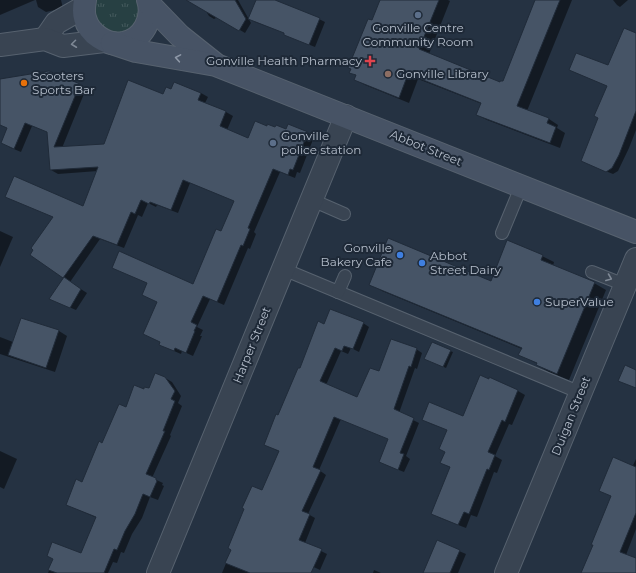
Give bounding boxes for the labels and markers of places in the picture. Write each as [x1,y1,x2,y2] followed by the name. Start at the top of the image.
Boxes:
[413,10,423,20] marker: Gonville Centre Community Room
[362,20,474,49] place label: Gonville Centre Community Room
[206,53,362,68] place label: Gonville Health Pharmacy
[365,56,375,66] marker: Gonville Health Pharmacy
[396,66,489,81] place label: Gonville Library
[32,68,95,97] place label: Scooters Sports Bar
[383,69,393,79] marker: Gonville Library
[19,78,29,88] marker: Scooters Sports Bar
[281,128,361,157] place label: Gonville police station
[268,138,278,148] marker: Gonville police station
[321,240,392,269] place label: Gonville Bakery Cafe
[430,248,501,277] place label: Abbot Street Dairy
[395,250,405,260] marker: Gonville Bakery Cafe
[417,258,427,268] marker: Abbot Street Dairy
[545,294,614,309] place label: SuperValue
[532,297,542,307] marker: SuperValue

